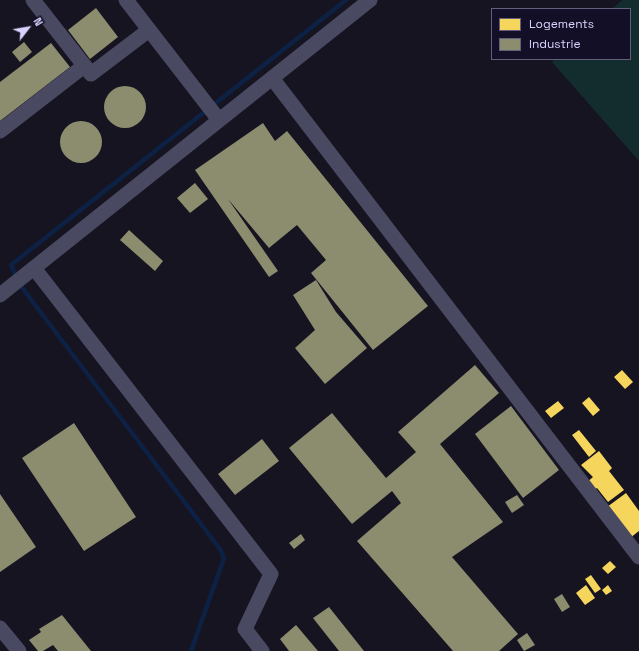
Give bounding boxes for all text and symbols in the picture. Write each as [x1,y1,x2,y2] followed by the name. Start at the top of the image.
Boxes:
[8,8,48,48] north arrow
[491,8,631,60] legend
[30,15,46,29] text: N
[529,16,594,32] text: Logements
[529,36,581,52] text: Industrie

